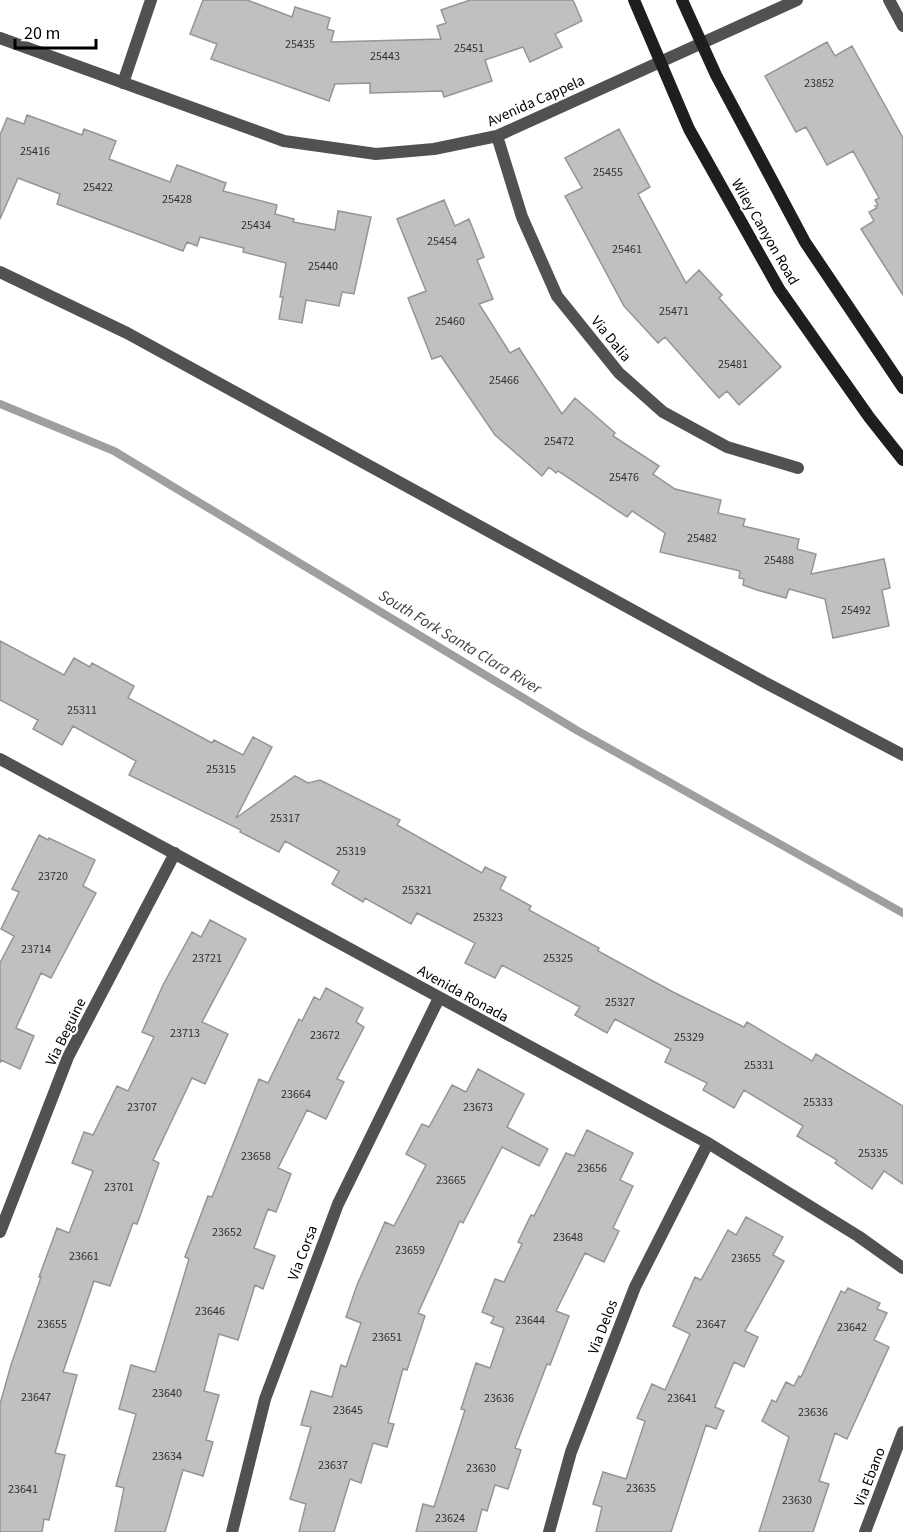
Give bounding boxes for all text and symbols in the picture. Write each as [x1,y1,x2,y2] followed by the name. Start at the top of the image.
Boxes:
[15,12,96,50] scale bar
[24,21,60,46] text: 20 m
[285,36,315,53] house number: 25435
[454,40,484,57] house number: 25451
[370,48,400,65] house number: 25443
[484,70,588,132] street label: Avenida Cappela
[804,75,834,92] house number: 23852
[20,143,50,160] house number: 25416
[593,164,623,181] house number: 25455
[726,175,804,289] street label: Wiley Canyon Road
[83,179,113,196] house number: 25422
[162,191,192,208] house number: 25428
[241,217,271,234] house number: 25434
[427,233,457,250] house number: 25454
[612,241,642,258] house number: 25461
[308,258,338,275] house number: 25440
[659,303,689,320] house number: 25471
[586,311,636,367] street label: Via Dalia
[435,313,465,330] house number: 25460
[718,356,748,373] house number: 25481
[489,372,519,389] house number: 25466
[544,433,574,450] house number: 25472
[609,469,639,486] house number: 25476
[687,530,717,547] house number: 25482
[764,552,794,569] house number: 25488
[374,585,547,700] water label: South Fork Santa Clara River
[841,602,871,619] house number: 25492
[67,702,97,719] house number: 25311
[206,761,236,778] house number: 25315
[270,810,300,827] house number: 25317
[336,843,366,860] house number: 25319
[38,868,68,885] house number: 23720
[402,882,432,899] house number: 25321
[473,909,503,926] house number: 25323
[21,941,51,958] house number: 23714
[192,950,222,967] house number: 23721
[543,950,573,967] house number: 25325
[414,960,512,1028] street label: Avenida Ronada
[605,994,635,1011] house number: 25327
[41,995,91,1069] street label: Via Beguine
[170,1025,200,1042] house number: 23713
[310,1027,340,1044] house number: 23672
[674,1029,704,1046] house number: 25329
[744,1057,774,1074] house number: 25331
[281,1086,311,1103] house number: 23664
[803,1094,833,1111] house number: 25333
[127,1099,157,1116] house number: 23707
[463,1099,493,1116] house number: 23673
[858,1145,888,1162] house number: 25335
[241,1148,271,1165] house number: 23658
[577,1160,607,1177] house number: 23656
[436,1172,466,1189] house number: 23665
[104,1179,134,1196] house number: 23701
[283,1222,323,1284] street label: Via Corsa
[212,1224,242,1241] house number: 23652
[553,1229,583,1246] house number: 23648
[395,1242,425,1259] house number: 23659
[69,1248,99,1265] house number: 23661
[731,1250,761,1267] house number: 23655
[583,1297,623,1357] street label: Via Delos
[195,1303,225,1320] house number: 23646
[515,1312,545,1329] house number: 23644
[37,1316,67,1333] house number: 23655
[696,1316,726,1333] house number: 23647
[837,1319,867,1336] house number: 23642
[372,1329,402,1346] house number: 23651
[152,1385,182,1402] house number: 23640
[21,1389,51,1406] house number: 23647
[484,1390,514,1407] house number: 23636
[667,1390,697,1407] house number: 23641
[333,1402,363,1419] house number: 23645
[798,1404,828,1421] house number: 23636
[849,1444,891,1510] street label: Via Ebano
[152,1448,182,1465] house number: 23634
[318,1457,348,1474] house number: 23637
[466,1460,496,1477] house number: 23630
[626,1480,656,1497] house number: 23635
[8,1481,38,1498] house number: 23641
[782,1492,812,1509] house number: 23630
[435,1510,465,1527] house number: 23624

